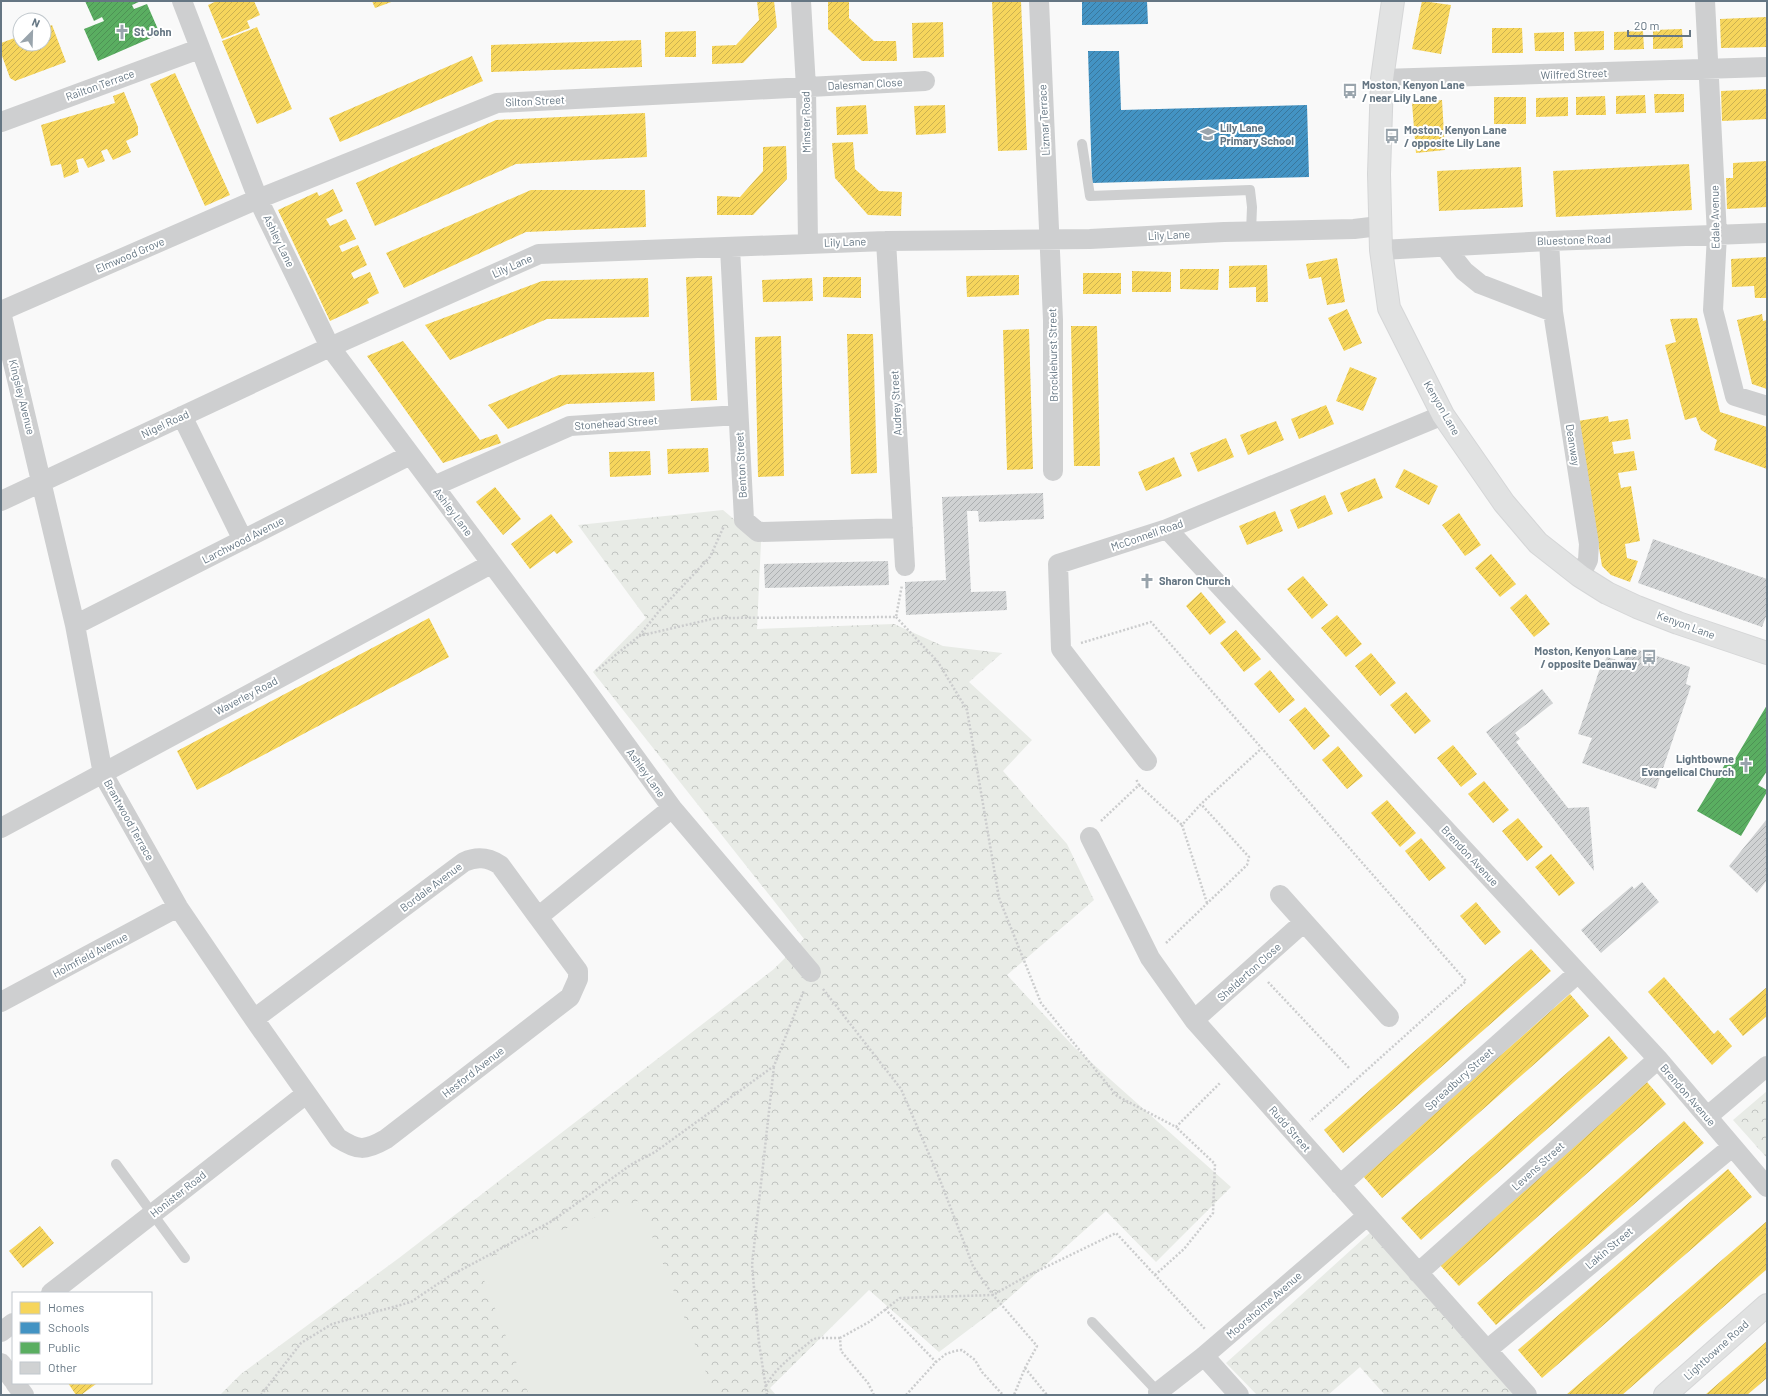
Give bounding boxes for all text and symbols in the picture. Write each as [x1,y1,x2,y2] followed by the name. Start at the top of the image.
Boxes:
[12,12,52,52] north arrow
[1628,12,1690,38] scale bar
[30,15,42,30] text: N
[1634,18,1660,32] text: 20 m
[113,23,131,41] church icon: St John
[134,25,172,38] place label: St John
[64,66,136,103] street label: Railton Terrace
[1540,66,1608,81] street label: Wilfred Street
[827,75,903,92] street label: Dalesman Close
[1362,78,1465,104] place label: Moston, Kenyon Lane / near Lily Lane
[1341,82,1359,100] bus stop icon: Moston, Kenyon Lane / near Lily Lane
[1035,84,1052,156] street label: Lizmar Terrace
[798,91,813,153] street label: Minster Road
[505,92,565,109] street label: Silton Street
[1220,121,1294,147] place label: Lily Lane Primary School
[1404,123,1507,149] place label: Moston, Kenyon Lane / opposite Lily Lane
[1199,125,1217,143] school or university icon: Lily Lane Primary School
[1383,127,1401,145] bus stop icon: Moston, Kenyon Lane / opposite Lily Lane
[1707,185,1722,249] street label: Edale Avenue
[261,212,298,269] street label: Ashley Lane
[1147,227,1191,242] street label: Lily Lane
[1537,232,1611,247] street label: Bluestone Road
[93,234,166,275] street label: Elmwood Grove
[824,234,867,249] street label: Lily Lane
[490,251,534,280] street label: Lily Lane
[1045,308,1060,402] street label: Brocklehurst Street
[7,358,38,436] street label: Kingsley Avenue
[887,370,904,436] street label: Audrey Street
[1422,378,1463,437] street label: Kenyon Lane
[139,407,191,440] street label: Nigel Road
[574,413,658,432] street label: Stonehead Street
[1564,423,1583,467] street label: Deanway
[732,431,749,499] street label: Benton Street
[431,485,476,538] street label: Ashley Lane
[200,513,286,566] street label: Larchwood Avenue
[1109,516,1185,553] street label: McConnell Road
[1138,572,1156,590] church icon: Sharon Church
[1159,574,1230,587] place label: Sharon Church
[1655,608,1717,641] street label: Kenyon Lane
[1534,644,1637,670] place label: Moston, Kenyon Lane / opposite Deanway
[1640,648,1658,666] bus stop icon: Moston, Kenyon Lane / opposite Deanway
[212,674,279,718] street label: Waverley Road
[624,746,668,800] street label: Ashley Lane
[1641,752,1734,778] place label: Lightbowne Evangelical Church
[1737,756,1755,774] church icon: Lightbowne Evangelical Church
[102,777,157,863] street label: Brantwood Terrace
[1439,823,1502,889] street label: Brendon Avenue
[397,859,464,914] street label: Bordale Avenue
[50,929,130,980] street label: Holmfield Avenue
[1214,940,1283,1004] street label: Shelderton Close
[439,1043,506,1100] street label: Hesford Avenue
[1422,1045,1495,1113] street label: Spreadbury Street
[1658,1061,1719,1128] street label: Brendon Avenue
[1267,1103,1314,1154] street label: Rudd Street
[1509,1139,1567,1193] street label: Levens Street
[147,1168,208,1219] street label: Honister Road
[1582,1224,1635,1271] street label: Lakin Street
[1223,1268,1304,1341] street label: Moorsholme Avenue
[12,1292,152,1384] legend
[48,1300,85,1314] text: Homes
[1681,1317,1751,1382] street label: Lightbowne Road
[48,1320,89,1334] text: Schools
[48,1340,80,1354] text: Public
[48,1360,78,1374] text: Other

